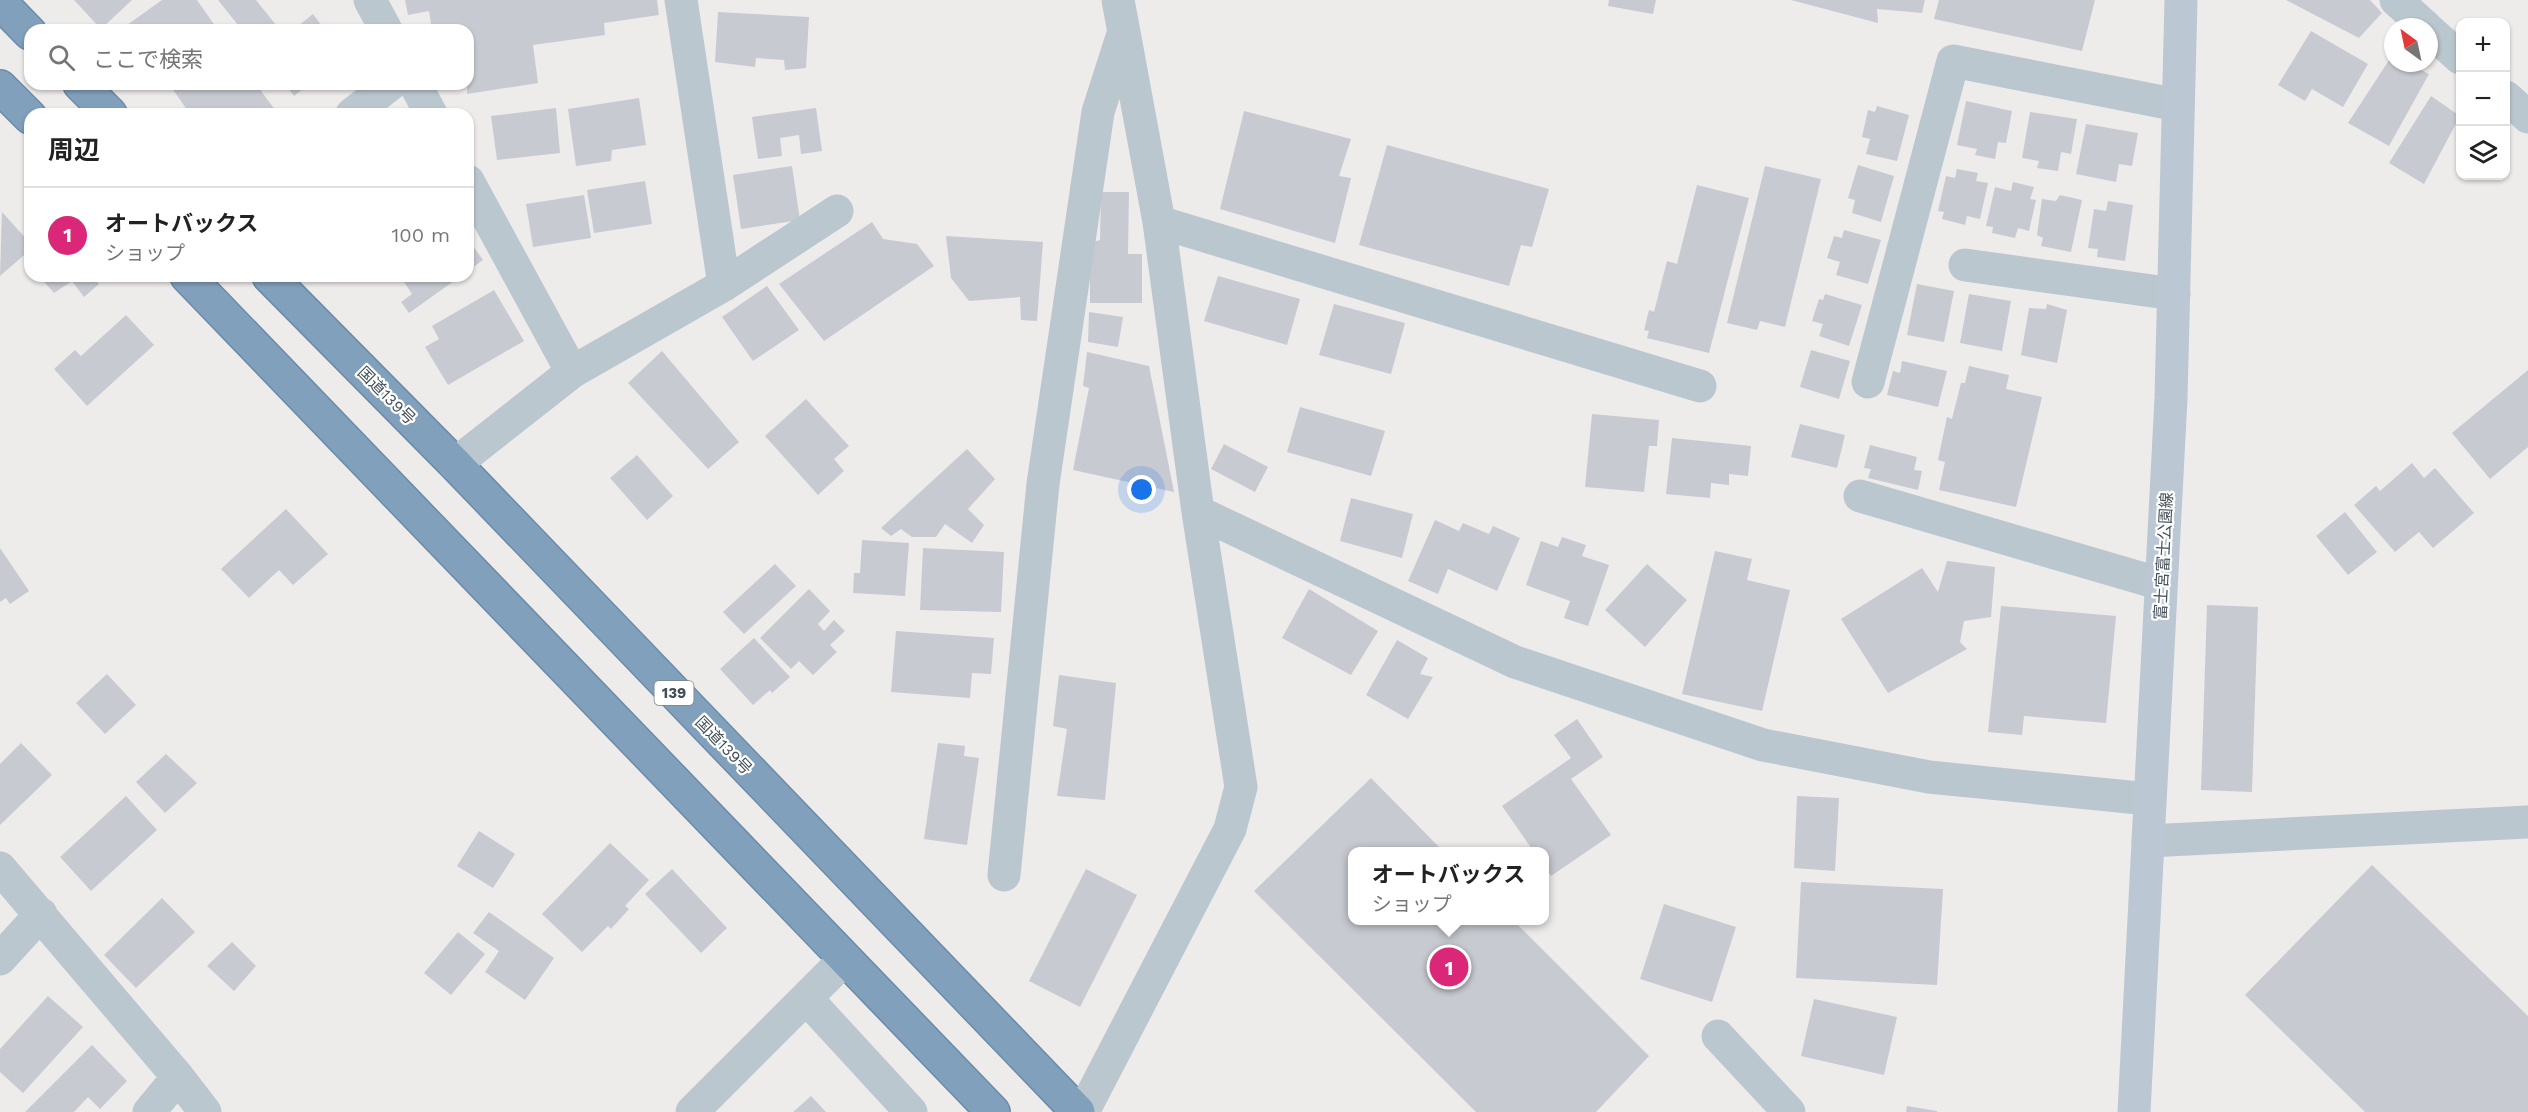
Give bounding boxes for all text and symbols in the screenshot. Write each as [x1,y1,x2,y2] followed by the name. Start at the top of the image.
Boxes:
[2384,18,2438,72] north arrow
[2456,18,2510,180] map controls
[2456,18,2510,72] button: +
[24,24,474,90] search box
[45,41,78,74] icon: search
[93,47,203,72] text: ここで検索
[2456,72,2510,126] button: −
[2456,126,2510,180] button: layers
[48,135,100,165] text: 周辺
[105,211,258,236] text: オートバックス
[63,223,72,247] text: 1
[391,223,450,247] text: 100 m
[105,241,185,265] text: ショップ
[354,363,419,428] street label: 国道139号
[1127,475,1156,504] your location
[2151,492,2176,620] street label: 富士宮富士公園線
[654,681,694,705] road number: 139
[691,712,756,778] street label: 国道139号
[1348,847,1549,925] popup
[1372,862,1525,887] text: オートバックス
[1372,892,1452,916] text: ショップ
[1430,944,1468,990] pin: 1

